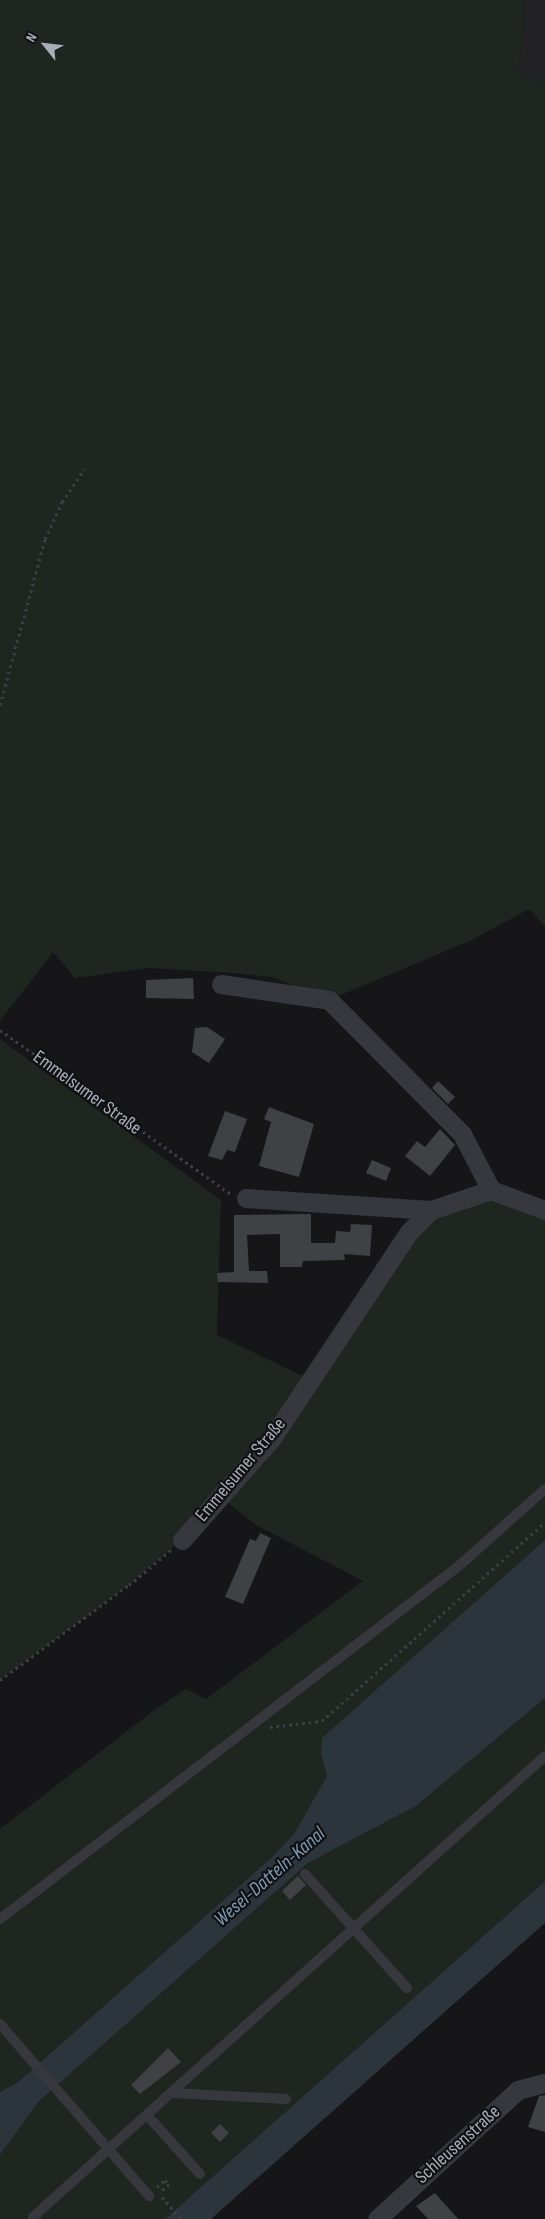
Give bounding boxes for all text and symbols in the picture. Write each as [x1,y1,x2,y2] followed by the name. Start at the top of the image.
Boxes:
[20,20,70,70] north arrow
[22,30,41,45] text: N
[28,1046,146,1140] street label: Emmelsumer Straße
[191,1413,291,1527] street label: Emmelsumer Straße
[210,1822,330,1932] water label: Wesel-Datteln-Kanal
[411,2101,505,2189] street label: Schleusenstraße

